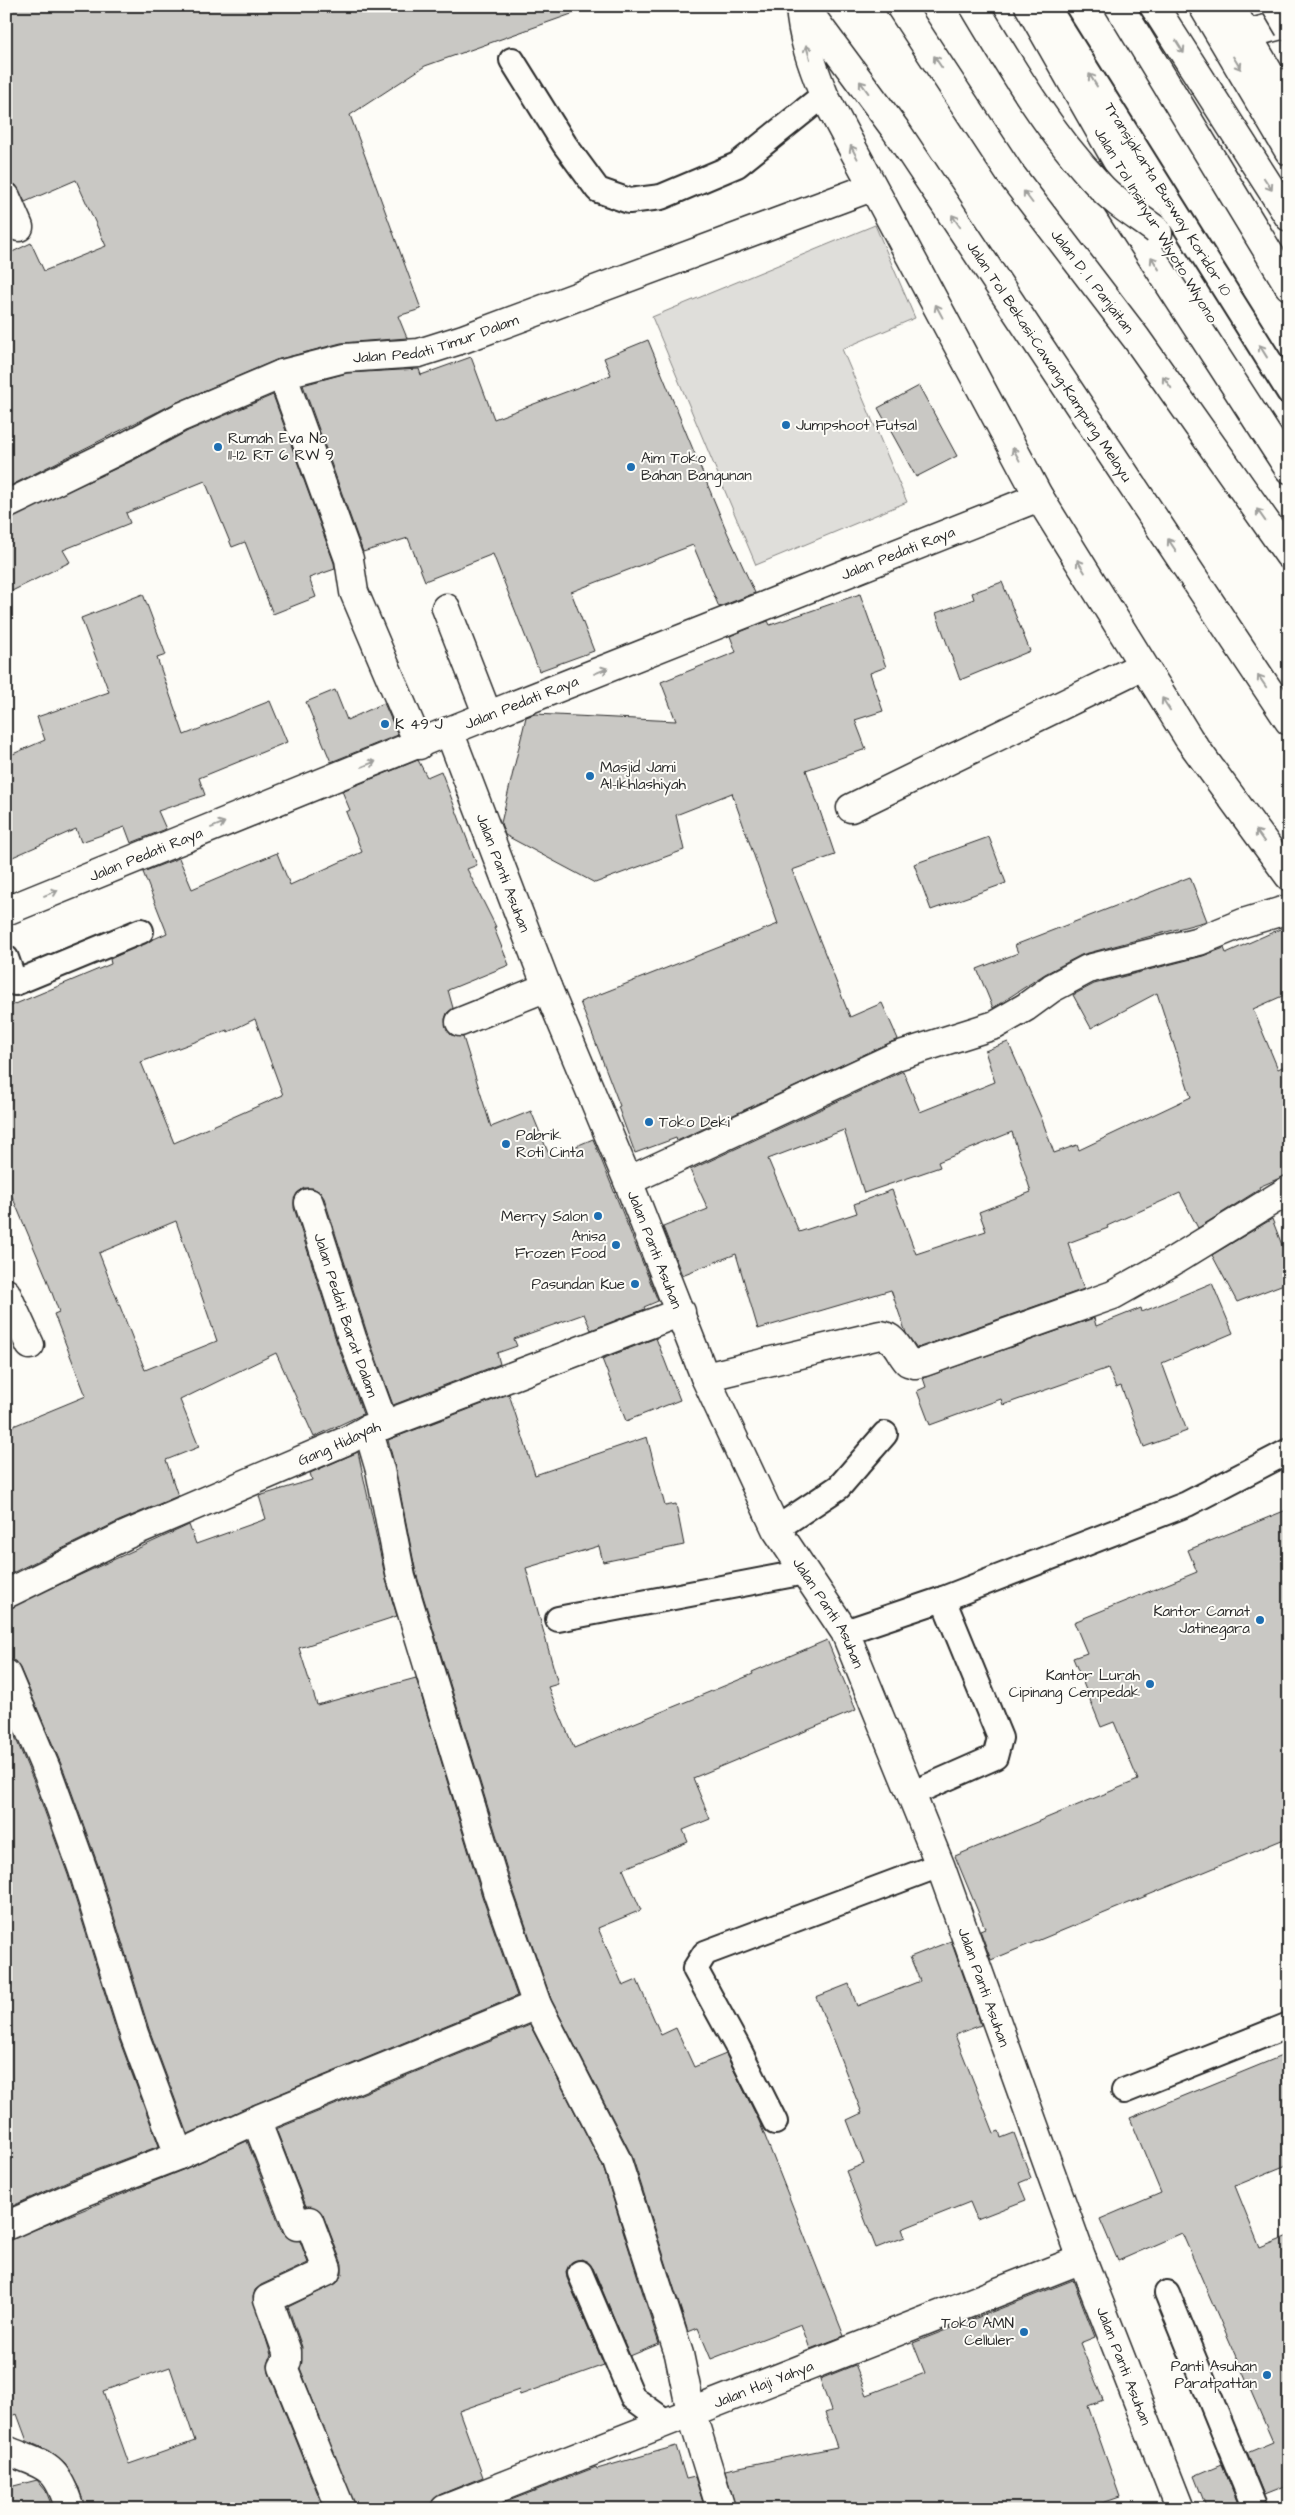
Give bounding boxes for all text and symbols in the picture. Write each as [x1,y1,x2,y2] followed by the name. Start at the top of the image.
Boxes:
[1176,40,1186,54] one-way arrow
[802,44,812,60] one-way arrow
[933,55,943,69] one-way arrow
[1232,56,1242,70] one-way arrow
[1088,73,1098,87] one-way arrow
[858,81,869,94] one-way arrow
[1099,98,1237,301] street label: Transjakarta Busway Koridor 10
[1088,123,1223,328] street label: Jalan Tol Insinyur Wiyoto Wiyono
[849,145,858,160] one-way arrow
[1263,177,1273,191] one-way arrow
[1023,190,1033,204] one-way arrow
[951,214,961,228] one-way arrow
[1046,225,1139,338] street label: Jalan D. I. Panjaitan
[961,237,1137,486] street label: Jalan Tol Bekasi–Cawang–Kampung Melayu
[1149,256,1159,270] one-way arrow
[934,303,944,318] one-way arrow
[352,309,522,368] street label: Jalan Pedati Timur Dalam
[1258,344,1268,358] one-way arrow
[1162,375,1172,389] one-way arrow
[796,415,917,436] place label: Jumpshoot Futsal
[780,419,792,431] marker: Jumpshoot Futsal
[228,428,334,466] place label: Rumah Eva No 11-12 RT 6 RW 9
[212,441,224,453] marker: Rumah Eva No 11-12 RT 6 RW 9
[1011,447,1020,462] one-way arrow
[641,448,752,487] place label: Aim Toko Bahan Bangunan
[625,461,637,473] marker: Aim Toko Bahan Bangunan
[1256,508,1266,522] one-way arrow
[838,521,958,585] street label: Jalan Pedati Raya
[1167,539,1177,553] one-way arrow
[1075,559,1085,573] one-way arrow
[593,666,608,675] one-way arrow
[462,671,582,735] street label: Jalan Pedati Raya
[1257,674,1267,688] one-way arrow
[1161,697,1171,711] one-way arrow
[395,714,443,735] place label: K 49 J
[379,718,391,730] marker: K 49 J
[600,757,687,796] place label: Masjid Jami Al-Ikhlashiyah
[361,759,376,769] one-way arrow
[584,770,596,782] marker: Masjid Jami Al-Ikhlashiyah
[471,811,535,936] street label: Jalan Panti Asuhan
[211,820,226,829] one-way arrow
[86,822,206,887] street label: Jalan Pedati Raya
[1255,829,1265,843] one-way arrow
[44,887,59,896] one-way arrow
[659,1112,730,1133] place label: Toko Deki
[643,1116,655,1128] marker: Toko Deki
[516,1125,584,1163] place label: Pabrik Roti Cinta
[500,1138,512,1150] marker: Pabrik Roti Cinta
[622,1187,687,1312] street label: Jalan Panti Asuhan
[501,1206,588,1228] place label: Merry Salon
[592,1210,604,1222] marker: Merry Salon
[515,1226,606,1264] place label: Anisa Frozen Food
[308,1230,383,1401] street label: Jalan Pedati Barat Dalam
[610,1239,622,1251] marker: Anisa Frozen Food
[532,1274,625,1295] place label: Pasundan Kue
[629,1278,641,1290] marker: Pasundan Kue
[295,1416,383,1471] street label: Gang Hidayah
[787,1554,869,1672] street label: Jalan Panti Asuhan
[1153,1601,1250,1640] place label: Kantor Camat Jatinegara
[1254,1614,1266,1626] marker: Kantor Camat Jatinegara
[1009,1665,1141,1704] place label: Kantor Lurah Cipinang Cempedak
[1144,1678,1156,1690] marker: Kantor Lurah Cipinang Cempedak
[952,1925,1015,2050] street label: Jalan Panti Asuhan
[1091,2304,1156,2429] street label: Jalan Panti Asuhan
[941,2313,1014,2351] place label: Toko AMN Celluler
[1018,2326,1030,2338] marker: Toko AMN Celluler
[710,2355,817,2414] street label: Jalan Haji Yahya
[1171,2356,1257,2394] place label: Panti Asuhan Paratpattan
[1261,2369,1273,2381] marker: Panti Asuhan Paratpattan

